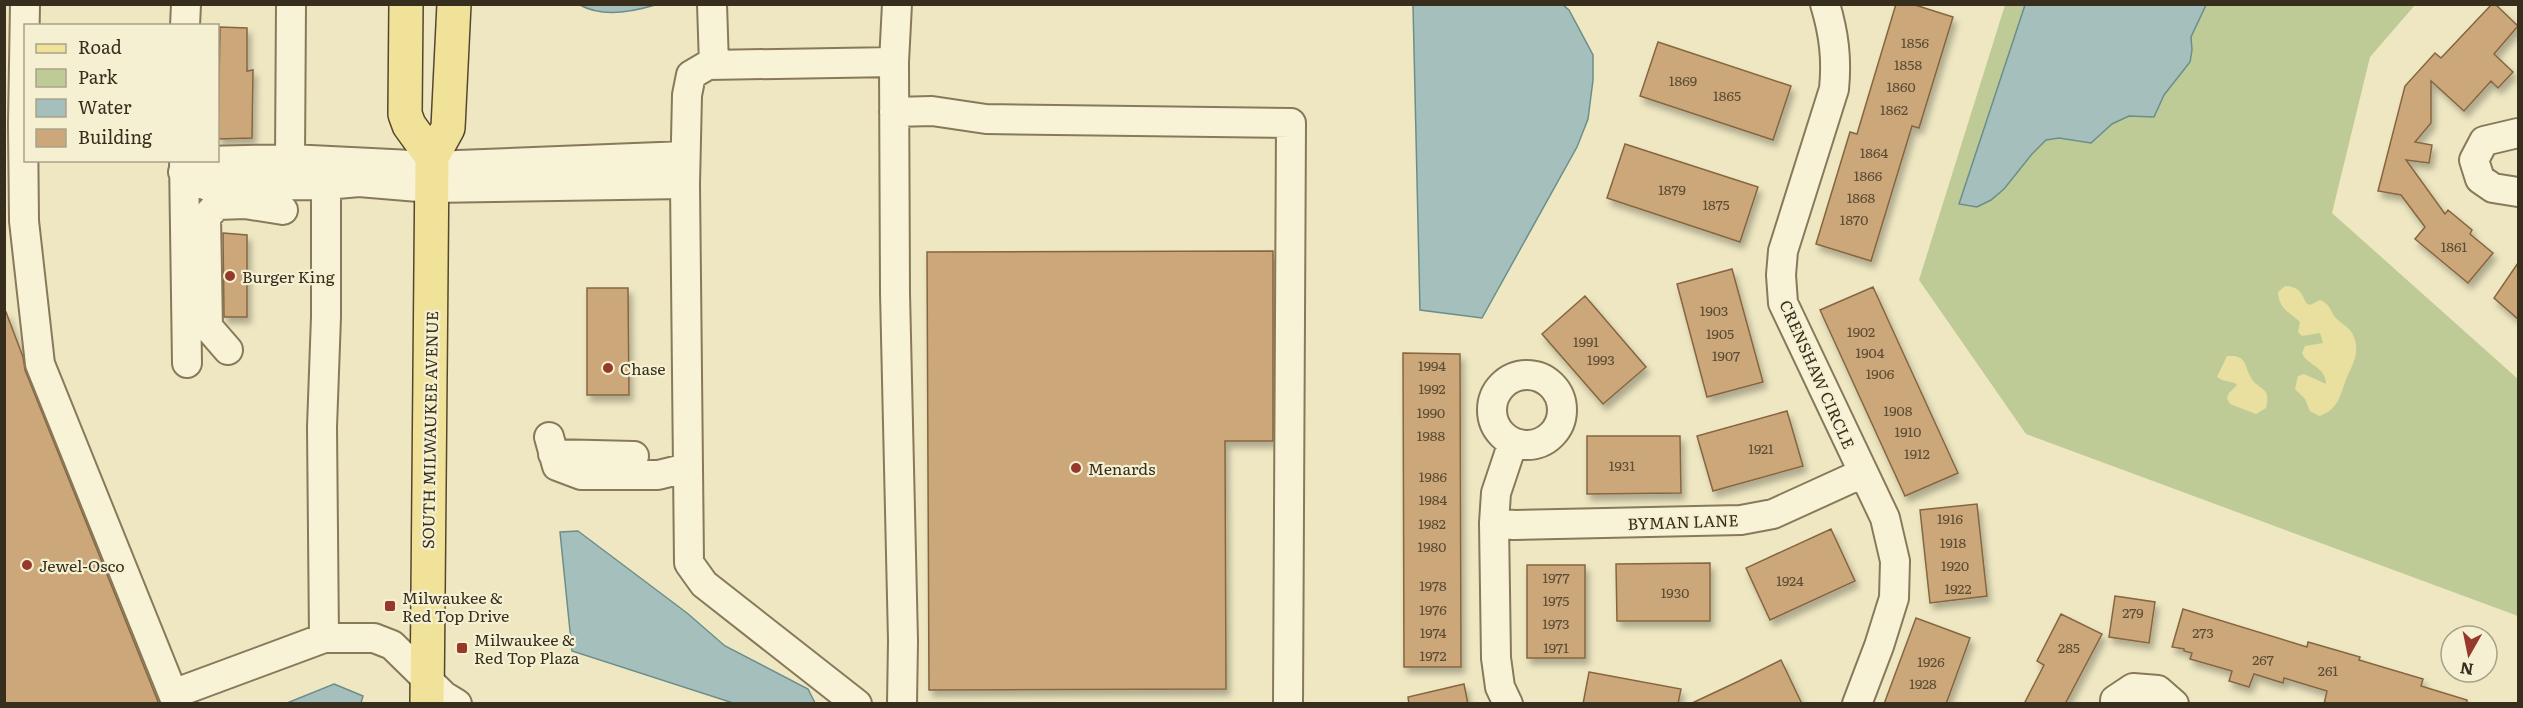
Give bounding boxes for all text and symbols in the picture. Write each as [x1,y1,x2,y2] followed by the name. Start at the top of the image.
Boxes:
[24,24,219,162] legend
[1901,32,1930,52] house number: 1856
[78,33,122,60] text: Road
[1894,54,1922,74] house number: 1858
[78,63,119,90] text: Park
[1669,70,1697,90] house number: 1869
[1886,76,1916,96] house number: 1860
[1713,85,1741,105] house number: 1865
[78,93,132,120] text: Water
[1880,99,1908,119] house number: 1862
[78,123,153,150] text: Building
[1860,142,1889,162] house number: 1864
[1854,165,1883,185] house number: 1866
[1658,179,1686,199] house number: 1879
[1847,187,1876,207] house number: 1868
[1702,194,1730,214] house number: 1875
[1840,209,1868,229] house number: 1870
[2441,236,2468,256] house number: 1861
[242,264,335,288] place label: Burger King
[223,269,237,283] marker: Burger King
[1774,296,1862,452] street label: CRENSHAW CIRCLE
[1700,300,1728,320] house number: 1903
[415,311,443,549] street label: SOUTH MILWAUKEE AVENUE
[1847,321,1875,341] house number: 1902
[1706,323,1734,343] house number: 1905
[1573,331,1599,351] house number: 1991
[1856,342,1885,362] house number: 1904
[1712,345,1740,365] house number: 1907
[1587,349,1615,369] house number: 1993
[1418,355,1446,375] house number: 1994
[620,356,666,380] place label: Chase
[601,361,615,375] marker: Chase
[1866,363,1895,383] house number: 1906
[1418,378,1446,398] house number: 1992
[1884,400,1913,420] house number: 1908
[1417,402,1445,422] house number: 1990
[1895,421,1921,441] house number: 1910
[1417,425,1446,445] house number: 1988
[1748,438,1774,458] house number: 1921
[1904,443,1930,463] house number: 1912
[1609,455,1635,475] house number: 1931
[1088,456,1155,480] place label: Menards
[1069,461,1083,475] marker: Menards
[1419,466,1448,486] house number: 1986
[1419,489,1448,509] house number: 1984
[1627,507,1739,535] street label: BYMAN LANE
[1937,508,1964,528] house number: 1916
[1418,513,1446,533] house number: 1982
[1940,532,1966,552] house number: 1918
[1418,536,1446,556] house number: 1980
[39,553,125,577] place label: Jewel-Osco
[1941,555,1969,575] house number: 1920
[20,558,34,572] marker: Jewel-Osco
[1542,567,1570,587] house number: 1977
[1776,570,1804,590] house number: 1924
[1419,575,1447,595] house number: 1978
[1944,578,1972,598] house number: 1922
[1661,582,1689,602] house number: 1930
[402,585,509,627] place label: Milwaukee & Red Top Drive
[1543,590,1569,610] house number: 1975
[383,599,397,613] marker: Milwaukee & Red Top Drive
[1419,599,1447,619] house number: 1976
[2122,602,2144,622] house number: 279
[1542,613,1570,633] house number: 1973
[1420,622,1447,642] house number: 1974
[2192,622,2214,642] house number: 273
[2439,624,2499,684] north arrow
[474,627,580,669] place label: Milwaukee & Red Top Plaza
[1543,637,1569,657] house number: 1971
[2058,637,2080,657] house number: 285
[455,641,469,655] marker: Milwaukee & Red Top Plaza
[1419,645,1447,665] house number: 1972
[2252,649,2274,669] house number: 267
[1917,651,1945,671] house number: 1926
[2458,657,2475,683] text: N
[2318,660,2338,680] house number: 261
[1909,673,1937,693] house number: 1928

